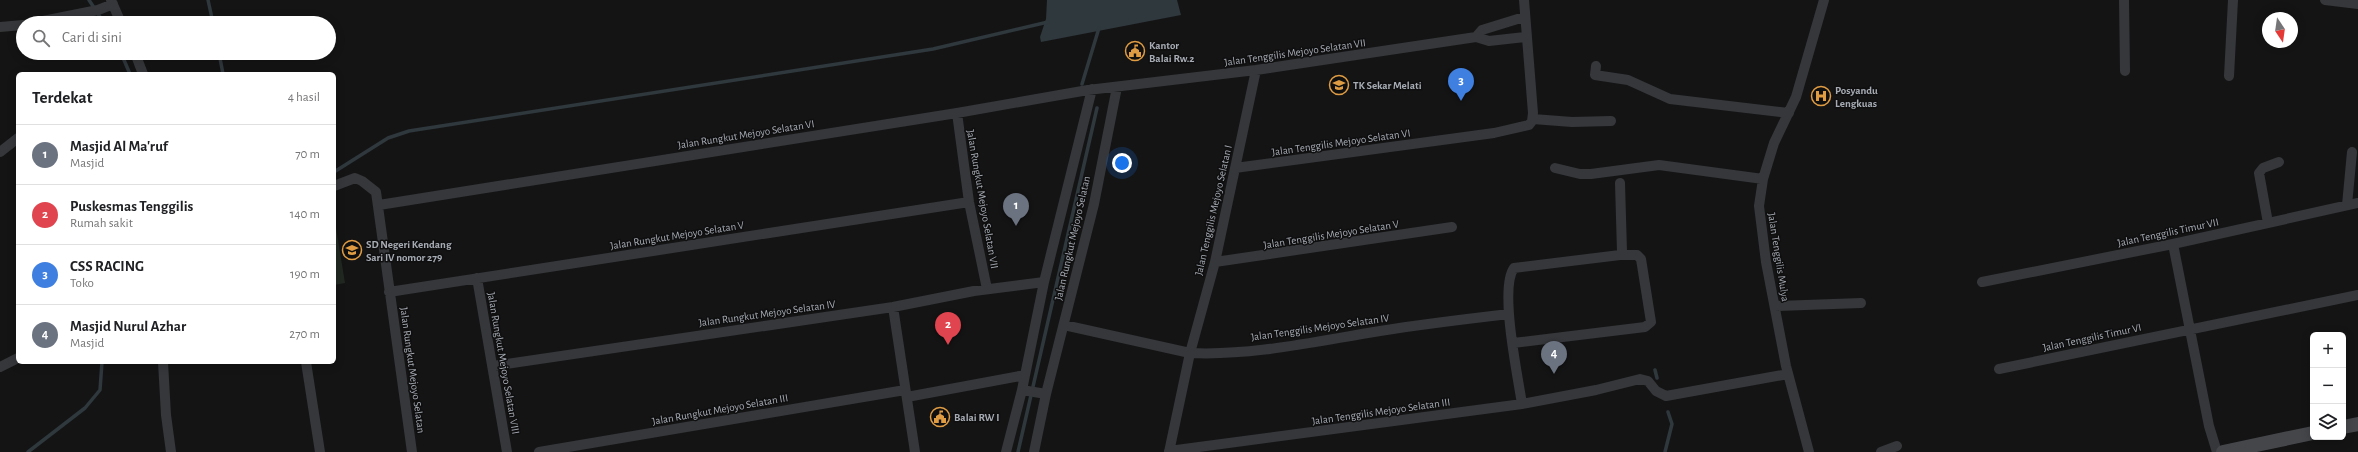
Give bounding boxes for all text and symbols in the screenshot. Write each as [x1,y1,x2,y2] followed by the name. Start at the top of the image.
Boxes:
[2262,12,2298,48] north arrow
[16,16,336,60] search box
[30,27,52,49] icon: search
[62,30,122,45] text: Cari di sini
[1224,37,1367,68] street label: Jalan Tenggilis Mejoyo Selatan VII
[1124,40,1146,62] public building icon: Kantor Balai Rw.2
[1149,40,1194,64] place label: Kantor Balai Rw.2
[1448,68,1474,101] pin: 3
[1328,74,1350,96] school or university icon: TK Sekar Melati
[1353,80,1422,91] place label: TK Sekar Melati
[1810,85,1832,107] hospital icon: Posyandu Lengkuas
[1835,85,1878,109] place label: Posyandu Lengkuas
[32,89,92,106] text: Terdekat
[288,91,320,104] text: 4 hasil
[677,118,815,151] street label: Jalan Rungkut Mejoyo Selatan VI
[1271,127,1411,158] street label: Jalan Tenggilis Mejoyo Selatan VI
[965,129,1000,270] street label: Jalan Rungkut Mejoyo Selatan VII
[70,139,168,154] text: Masjid Al Ma'ruf
[1193,144,1234,276] street label: Jalan Tenggilis Mejoyo Selatan I
[43,148,47,161] text: 1
[295,148,320,161] text: 70 m
[1112,153,1132,173] your location
[70,157,104,170] text: Masjid
[1053,175,1092,301] street label: Jalan Rungkut Mejoyo Selatan
[1003,193,1029,226] pin: 1
[70,199,193,214] text: Puskesmas Tenggilis
[42,208,48,221] text: 2
[290,208,320,221] text: 140 m
[1766,212,1791,302] street label: Jalan Tenggilis Mulya
[2116,216,2220,249] street label: Jalan Tenggilis Timur VII
[70,217,133,230] text: Rumah sakit
[1263,218,1400,251] street label: Jalan Tenggilis Mejoyo Selatan V
[609,219,746,252] street label: Jalan Rungkut Mejoyo Selatan V
[341,239,363,261] school or university icon: SD Negeri Kendang Sari IV nomor 279
[366,239,452,263] place label: SD Negeri Kendang Sari IV nomor 279
[70,259,144,274] text: CSS RACING
[42,268,48,281] text: 3
[290,268,320,281] text: 190 m
[70,277,94,290] text: Toko
[486,291,521,435] street label: Jalan Rungkut Mejoyo Selatan VIII
[698,298,837,329] street label: Jalan Rungkut Mejoyo Selatan IV
[398,306,427,434] street label: Jalan Rungkut Mejoyo Selatan
[935,312,961,345] pin: 2
[1250,312,1391,343] street label: Jalan Tenggilis Mejoyo Selatan IV
[70,319,186,334] text: Masjid Nurul Azhar
[2042,322,2142,353] street label: Jalan Tenggilis Timur VI
[42,328,48,341] text: 4
[289,328,320,341] text: 270 m
[2310,332,2346,440] map controls
[2310,332,2346,368] button: +
[70,337,104,350] text: Masjid
[1541,341,1567,374] pin: 4
[2310,368,2346,404] button: −
[651,392,789,427] street label: Jalan Rungkut Mejoyo Selatan III
[1311,396,1451,427] street label: Jalan Tenggilis Mejoyo Selatan III
[2310,404,2346,440] button: layers
[929,406,951,428] public building icon: Balai RW I
[954,412,999,423] place label: Balai RW I

